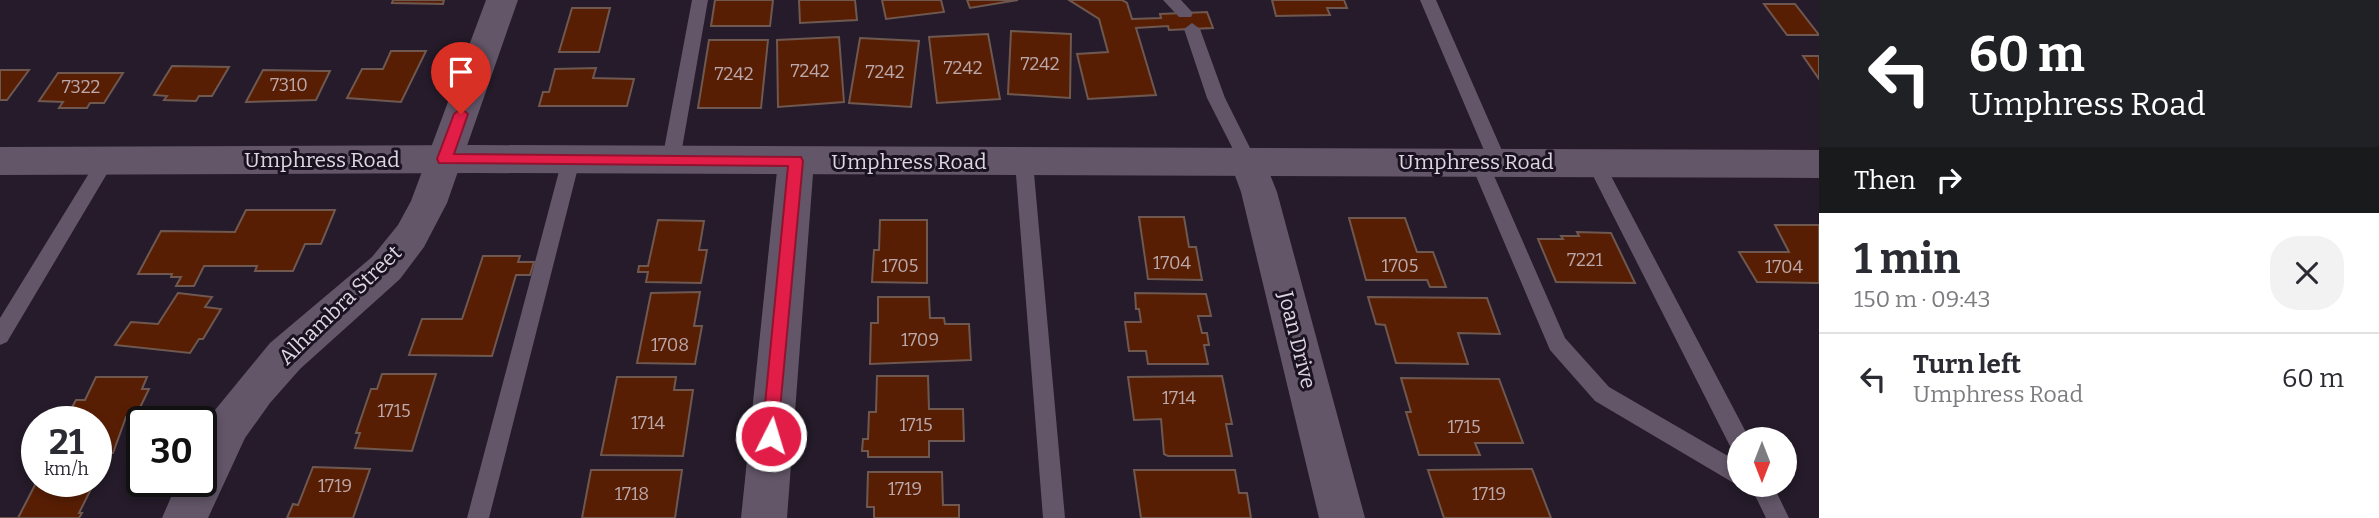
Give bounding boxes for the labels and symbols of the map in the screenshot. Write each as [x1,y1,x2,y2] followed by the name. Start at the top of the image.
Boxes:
[431,42,491,114] pin
[1020,53,1060,75] house number: 7242
[943,57,983,79] house number: 7242
[790,60,830,82] house number: 7242
[865,61,905,83] house number: 7242
[714,63,754,85] house number: 7242
[270,74,308,96] house number: 7310
[62,76,100,98] house number: 7322
[244,147,400,173] street label: Umphress Road
[831,149,987,175] street label: Umphress Road
[1398,149,1554,175] street label: Umphress Road
[273,239,407,370] street label: Alhambra Street
[1567,249,1604,271] house number: 7221
[1153,252,1191,274] house number: 1704
[882,255,918,277] house number: 1705
[1382,255,1418,277] house number: 1705
[1765,256,1803,278] house number: 1704
[1272,288,1322,391] street label: Joan Drive
[901,329,939,351] house number: 1709
[651,334,689,356] house number: 1708
[1162,387,1197,409] house number: 1714
[734,399,808,473] position arrow
[377,400,411,422] house number: 1715
[126,406,217,497] speed limit sign: 30
[631,412,666,434] house number: 1714
[899,414,933,436] house number: 1715
[1447,416,1481,438] house number: 1715
[1727,427,1797,497] north arrow
[318,475,352,497] house number: 1719
[888,478,922,500] house number: 1719
[615,483,649,505] house number: 1718
[1472,483,1506,505] house number: 1719

